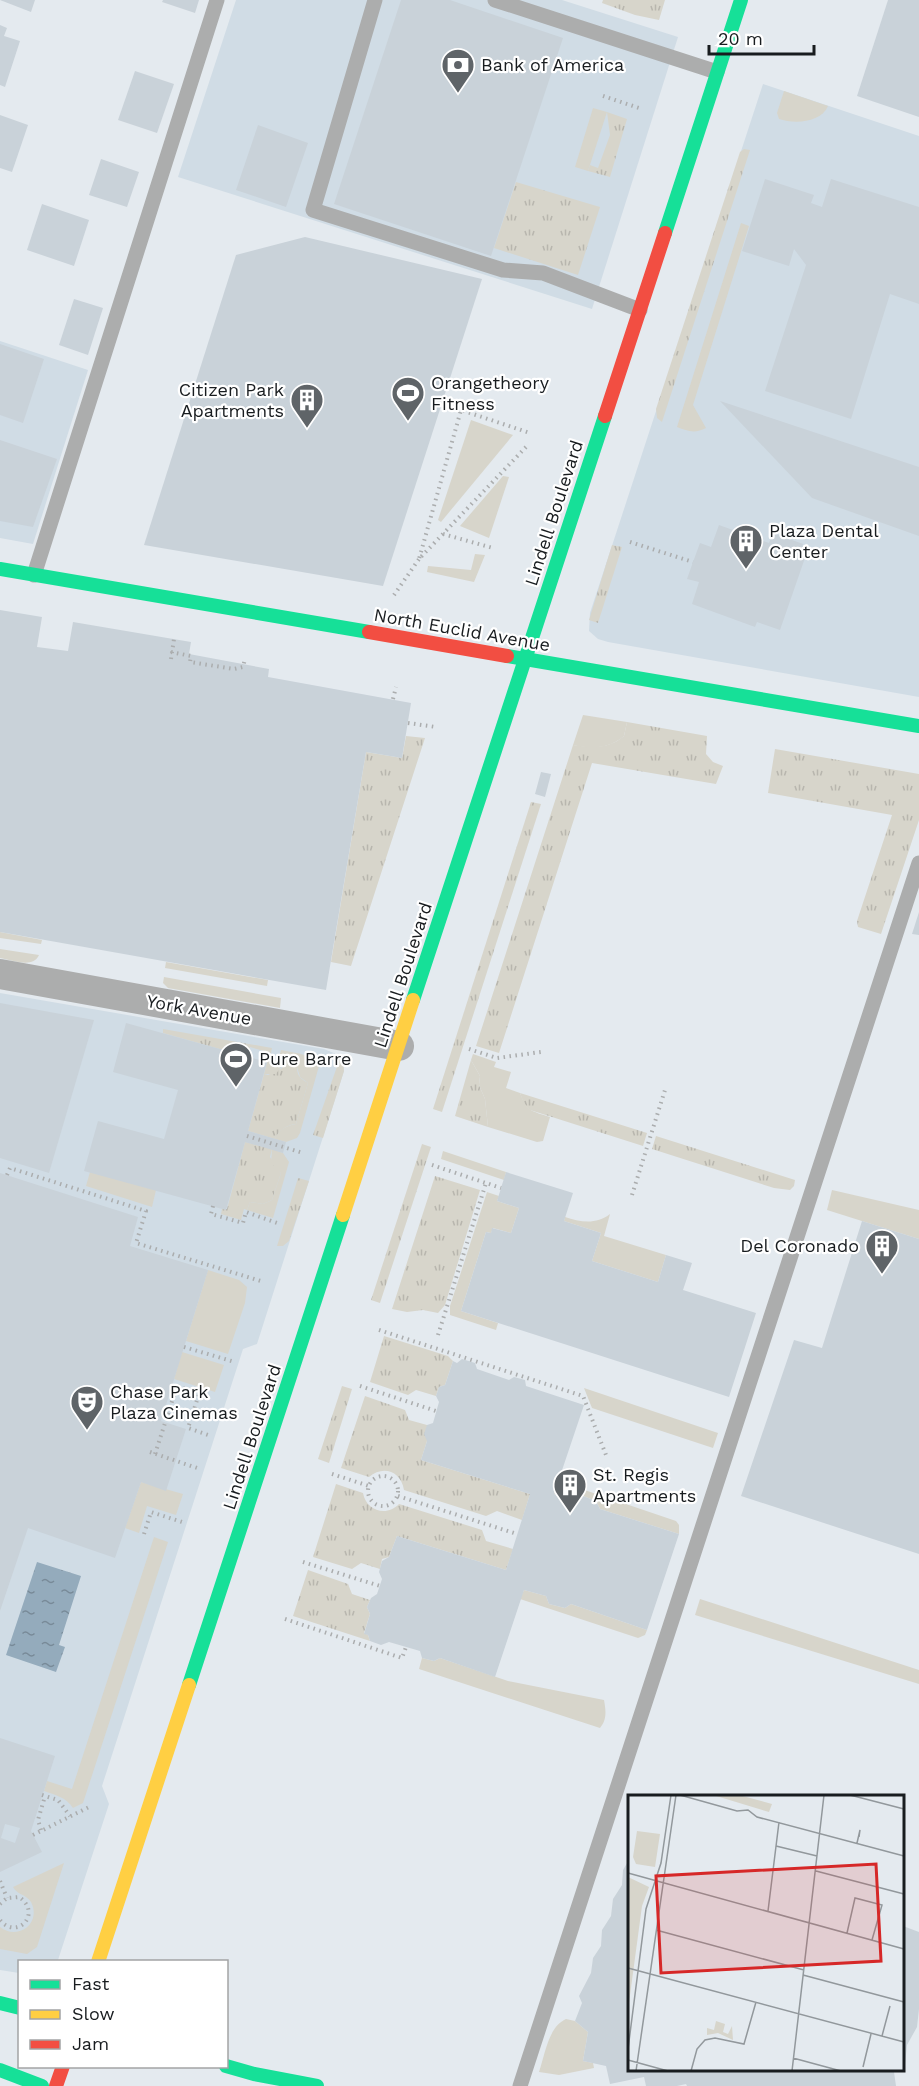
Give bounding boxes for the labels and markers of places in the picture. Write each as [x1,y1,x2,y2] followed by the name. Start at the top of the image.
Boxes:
[440,47,476,94] bank icon: Bank of America
[481,54,624,75] place label: Bank of America
[431,372,550,414] place label: Orangetheory Fitness
[390,375,426,422] sports icon: Orangetheory Fitness
[179,379,284,421] place label: Citizen Park Apartments
[289,382,325,429] building icon: Citizen Park Apartments
[769,520,879,562] place label: Plaza Dental Center
[728,523,764,570] building icon: Plaza Dental Center
[218,1041,254,1088] sports icon: Pure Barre
[259,1048,351,1069] place label: Pure Barre
[864,1228,900,1275] building icon: Del Coronado
[740,1235,859,1256] place label: Del Coronado
[110,1381,238,1423] place label: Chase Park Plaza Cinemas
[69,1384,105,1431] theatre icon: Chase Park Plaza Cinemas
[593,1464,696,1506] place label: St. Regis Apartments
[552,1467,588,1514] building icon: St. Regis Apartments

